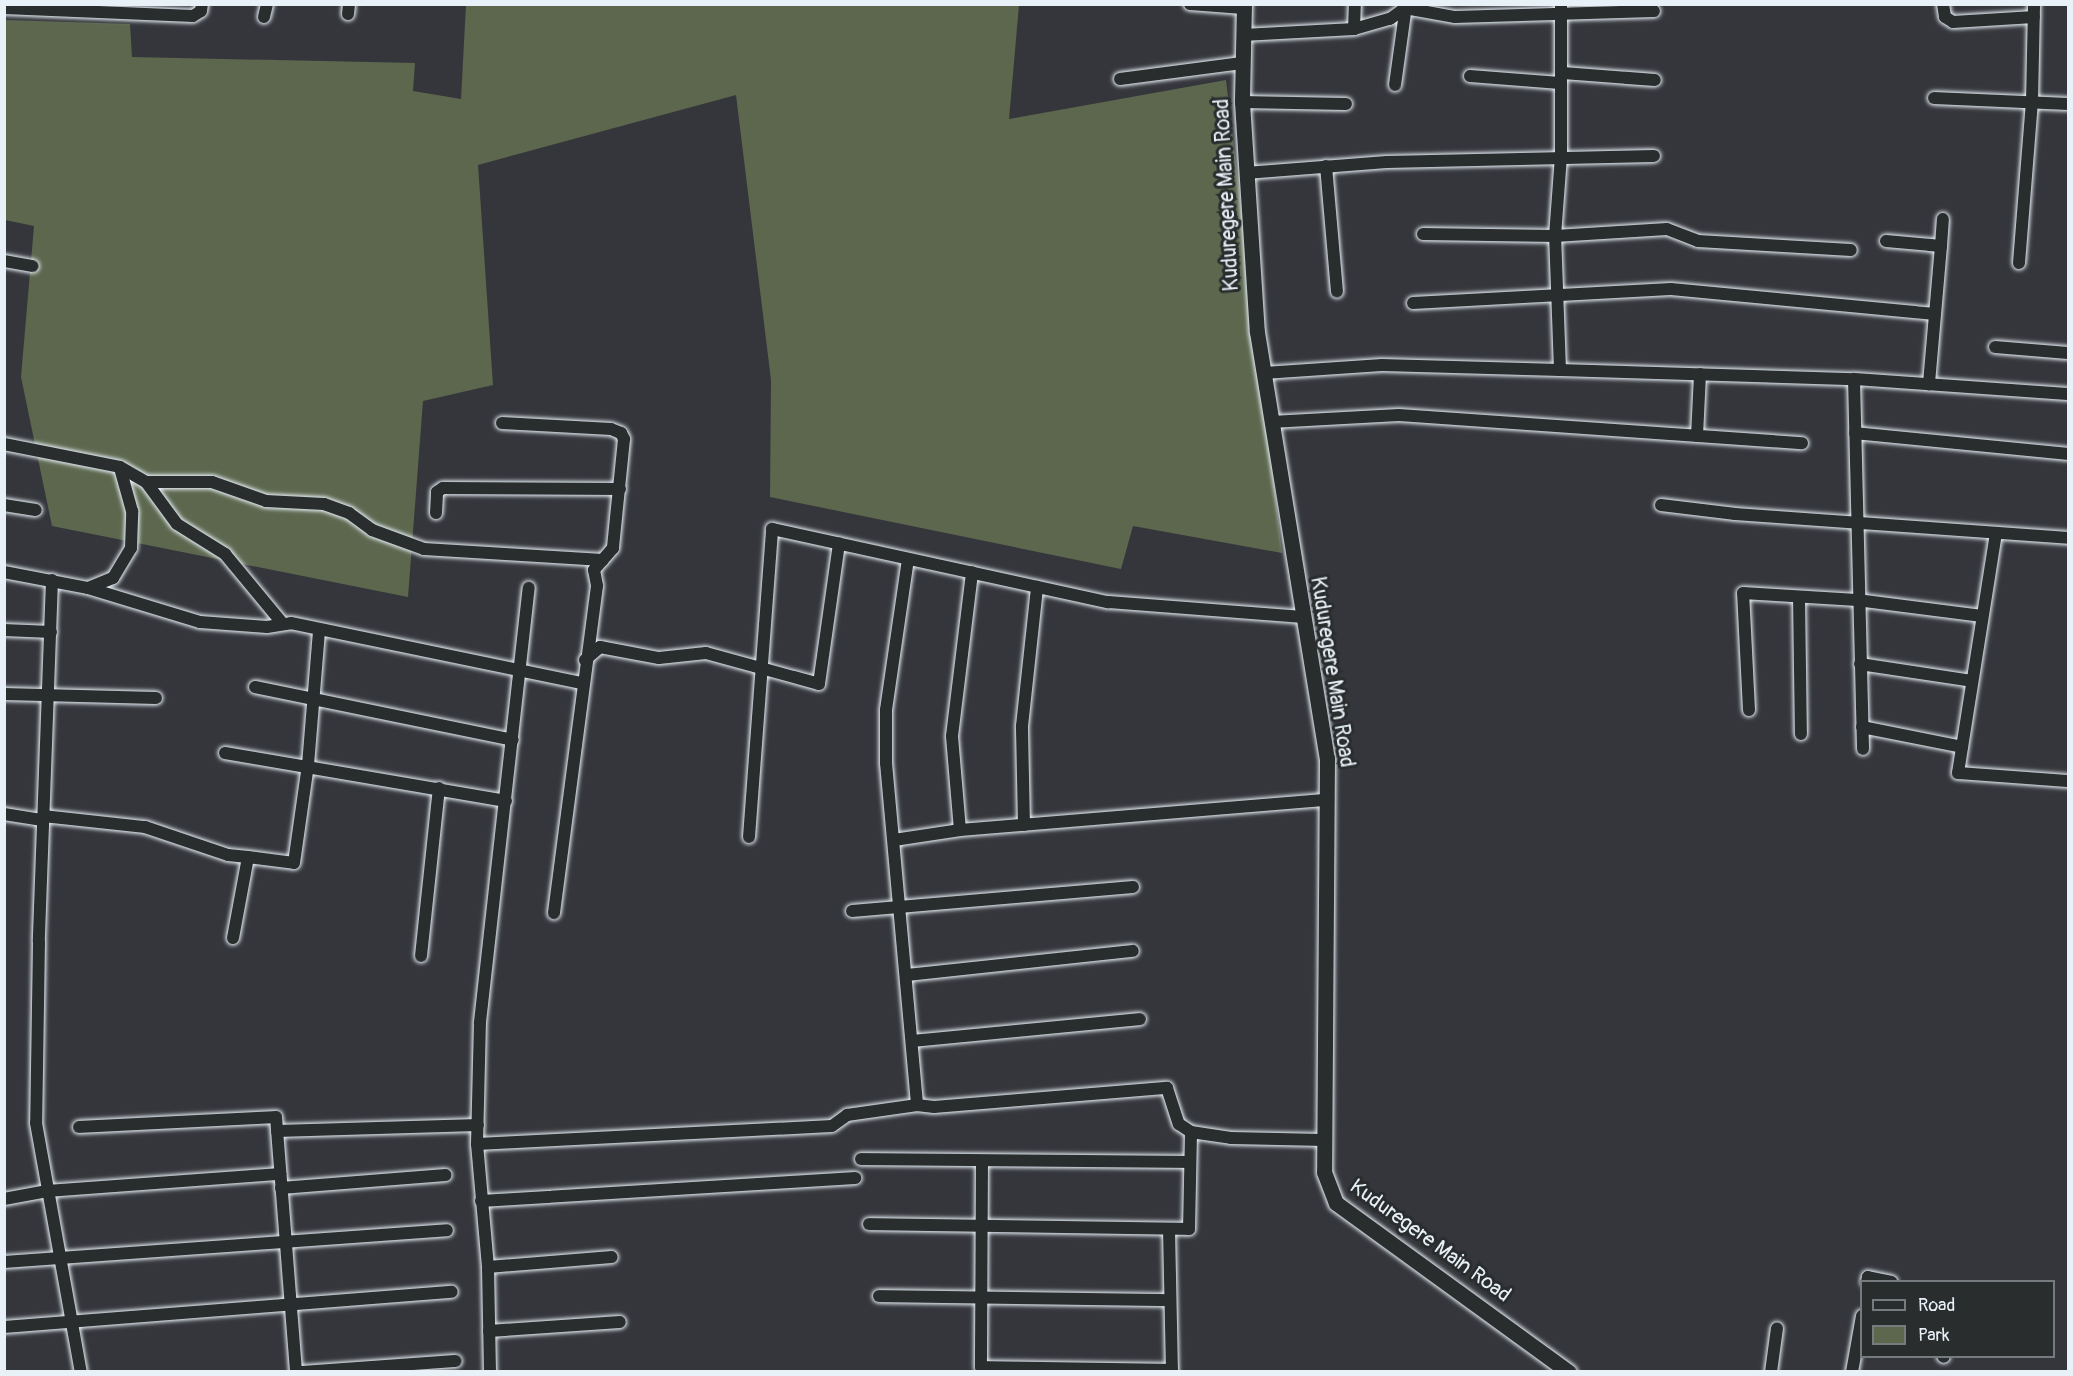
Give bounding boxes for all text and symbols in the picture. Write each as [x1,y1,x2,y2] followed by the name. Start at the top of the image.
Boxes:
[1209,98,1245,292] street label: Kuduregere Main Road
[1304,575,1360,769] street label: Kuduregere Main Road
[1345,1174,1515,1308] street label: Kuduregere Main Road
[1860,1280,2055,1358] legend
[1918,1294,1955,1317] text: Road
[1918,1324,1950,1347] text: Park

